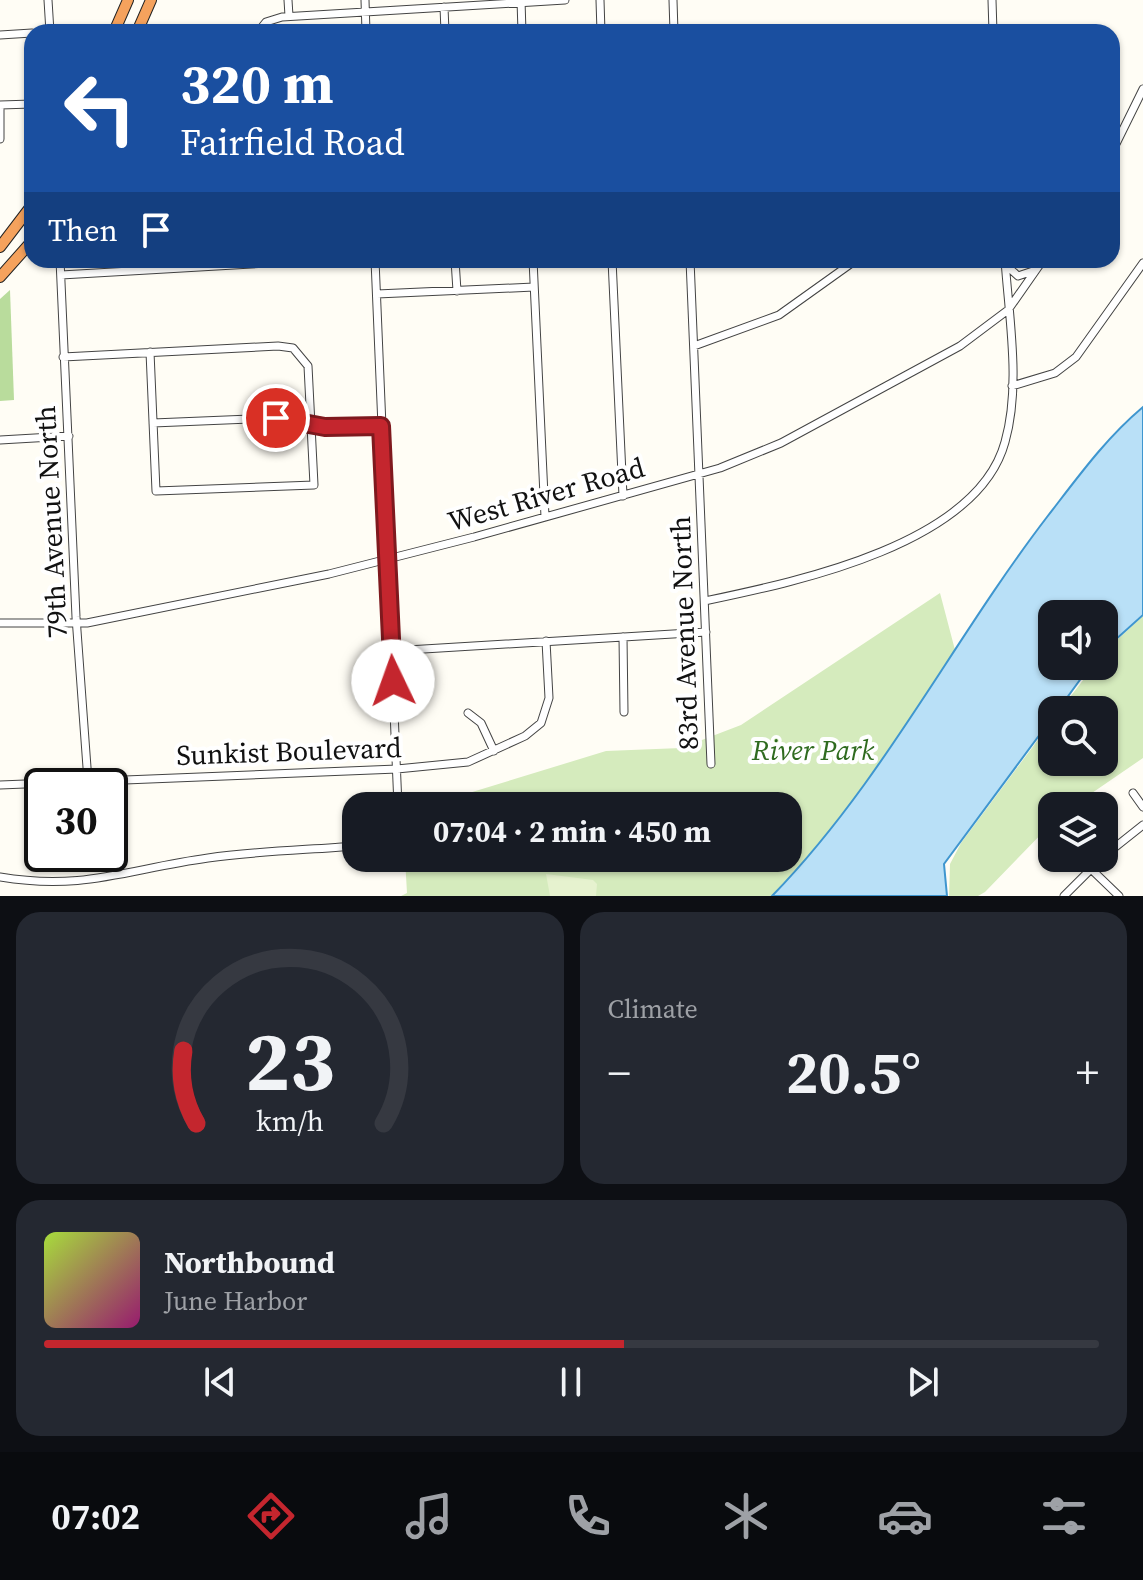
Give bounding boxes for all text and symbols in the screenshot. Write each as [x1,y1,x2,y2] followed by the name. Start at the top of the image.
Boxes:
[180,45,334,122] text: 320 m
[48,56,152,160] icon: left
[180,118,405,167] text: Fairfield Road
[134,208,178,252] icon: arrive
[48,210,118,251] text: Then
[242,384,310,452] pin
[254,396,298,440] icon: arrive
[26,405,76,639] street label: 79th Avenue North
[443,448,649,540] street label: West River Road
[661,515,707,751] street label: 83rd Avenue North
[1038,600,1118,872] map controls
[1038,600,1118,680] button: sound
[351,639,435,723] position arrow
[1038,696,1118,776] button: search
[176,728,402,774] street label: Sunkist Boulevard
[751,731,875,769] park label: River Park
[24,768,128,872] speed limit sign: 30
[1038,792,1118,872] button: layers
[433,811,711,852] text: 07:04 · 2 min · 450 m
[608,991,698,1027] text: Climate
[245,1004,335,1118] text: 23
[786,1031,921,1113] text: 20.5°
[608,1042,631,1103] text: −
[1076,1042,1099,1103] text: +
[256,1101,324,1141] text: km/h
[164,1242,335,1283] text: Northbound
[164,1283,307,1319] text: June Harbor
[198,1360,242,1404] icon: previous
[549,1360,593,1404] icon: pause
[901,1360,945,1404] icon: next
[243,1488,299,1544] icon: directions
[401,1488,457,1544] icon: music
[560,1488,616,1544] icon: phone
[718,1488,774,1544] icon: climate
[877,1488,933,1544] icon: car
[1036,1488,1092,1544] icon: filters
[51,1492,140,1541] text: 07:02

